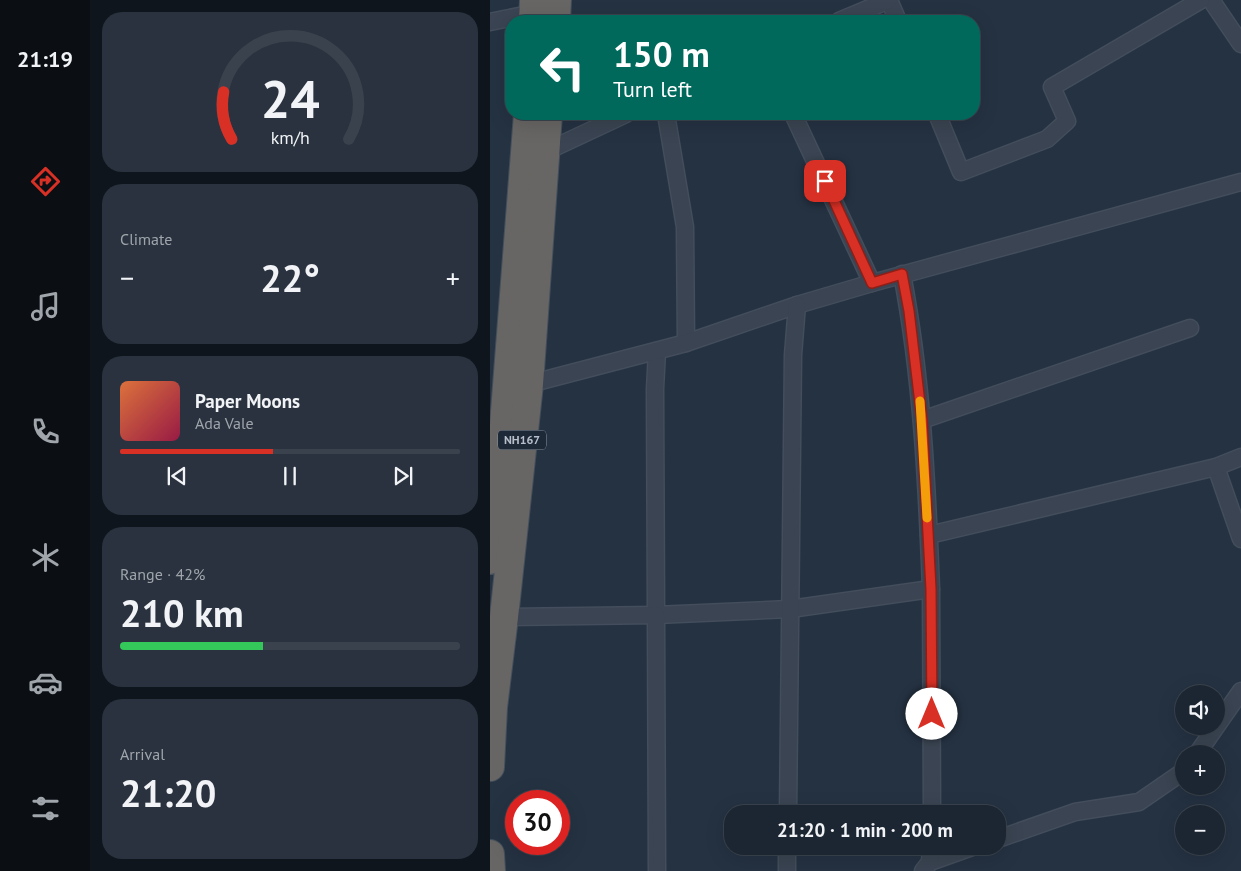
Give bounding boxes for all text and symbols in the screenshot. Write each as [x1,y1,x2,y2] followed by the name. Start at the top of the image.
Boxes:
[613,31,710,77] text: 150 m
[530,35,595,100] icon: left
[17,45,73,73] text: 21:19
[261,65,319,132] text: 24
[613,75,692,103] text: Turn left
[270,126,310,149] text: km/h
[804,160,846,202] pin
[28,164,63,199] icon: directions
[811,167,839,195] icon: arrive
[120,229,172,249] text: Climate
[260,253,320,302] text: 22°
[120,259,134,296] text: −
[446,259,460,296] text: +
[28,289,63,324] icon: music
[195,389,300,413] text: Paper Moons
[195,413,254,433] text: Ada Vale
[28,414,63,449] icon: phone
[498,430,546,450] road number: NH167
[163,462,191,490] icon: previous
[276,462,304,490] icon: pause
[389,462,417,490] icon: next
[28,540,63,575] icon: climate
[120,564,205,584] text: Range · 42%
[120,588,244,637] text: 210 km
[28,665,63,700] icon: car
[1175,685,1225,855] map controls
[1175,685,1225,735] button: sound
[905,687,957,739] position arrow
[120,744,165,764] text: Arrival
[1175,745,1225,795] button: +
[120,768,216,817] text: 21:20
[505,790,570,855] speed limit sign: 30
[28,791,63,826] icon: filters
[1175,805,1225,855] button: −
[777,818,953,842] text: 21:20 · 1 min · 200 m

